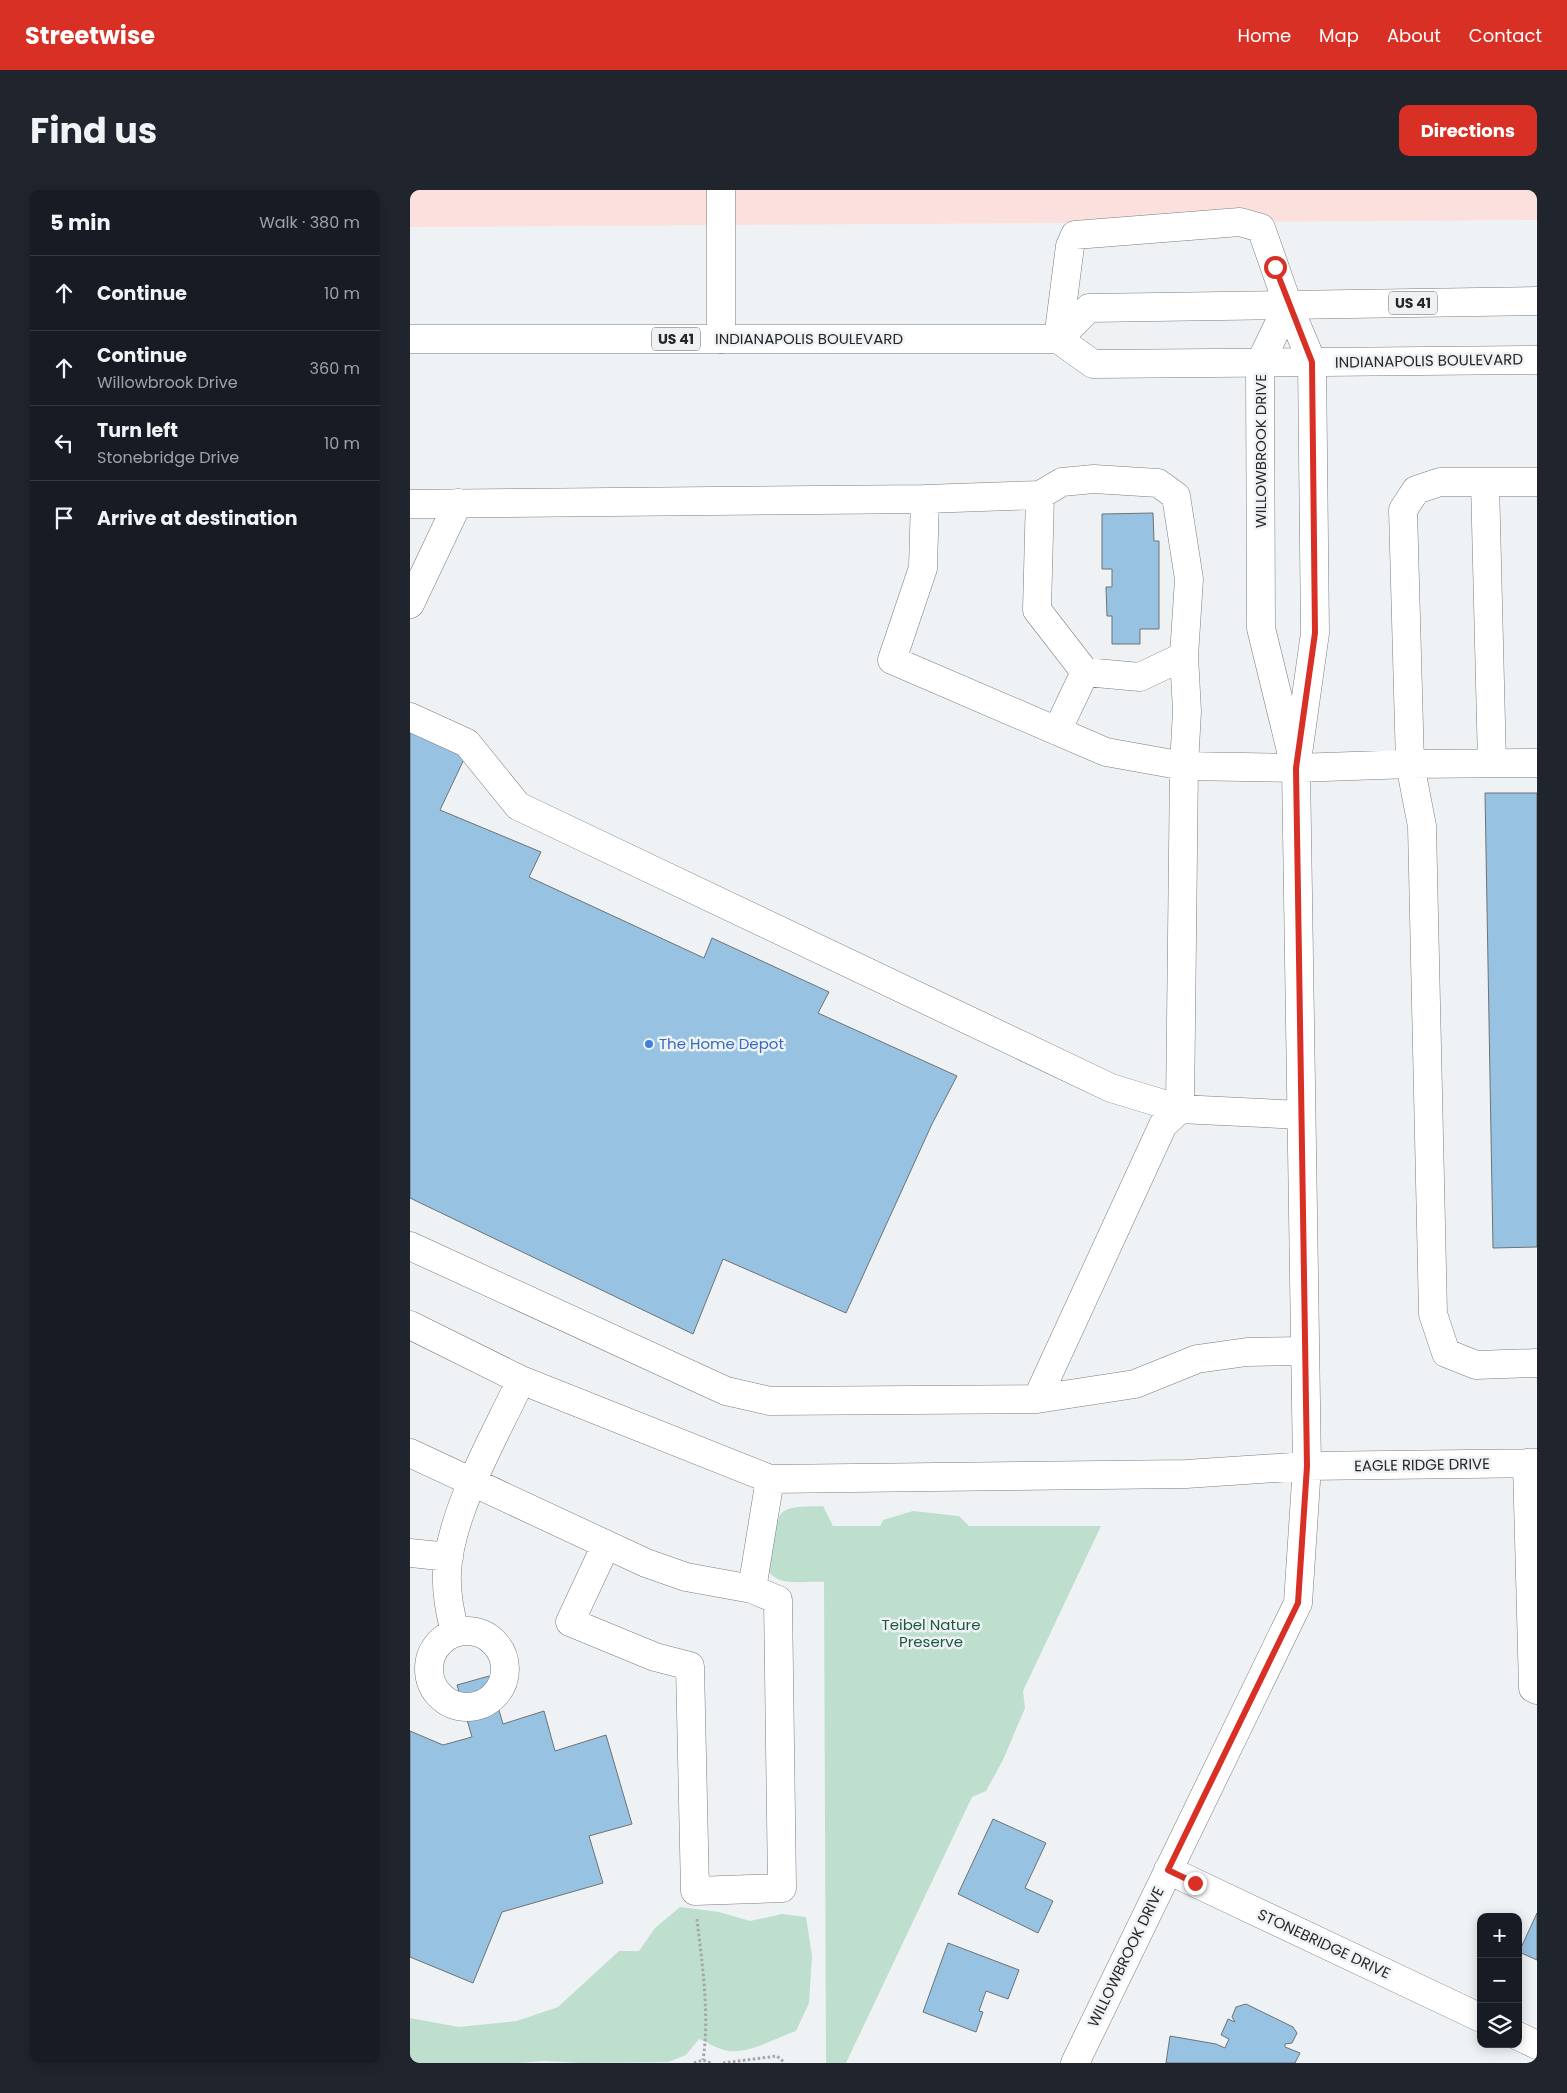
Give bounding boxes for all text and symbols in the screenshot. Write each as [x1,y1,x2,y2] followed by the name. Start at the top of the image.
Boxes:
[25,19,155,52] text: Streetwise
[1237,23,1291,48] text: Home
[1319,23,1359,48] text: Map
[1387,23,1441,48] text: About
[1469,23,1542,48] text: Contact
[1399,105,1537,156] button: Directions
[30,106,157,155] text: Find us
[50,208,111,237] text: 5 min
[259,211,360,234] text: Walk · 380 m
[1264,256,1287,279] route start
[50,279,78,307] icon: ahead
[97,280,187,307] text: Continue
[324,282,360,305] text: 10 m
[1389,292,1437,315] road number: US 41
[652,328,700,350] road number: US 41
[715,328,903,349] street label: INDIANAPOLIS BOULEVARD
[97,342,187,369] text: Continue
[1335,348,1523,373] street label: INDIANAPOLIS BOULEVARD
[50,354,78,382] icon: ahead
[310,357,360,380] text: 360 m
[97,371,238,394] text: Willowbrook Drive
[1250,374,1271,528] street label: WILLOWBROOK DRIVE
[97,417,178,444] text: Turn left
[50,429,78,457] icon: left
[324,432,360,455] text: 10 m
[97,446,239,469] text: Stonebridge Drive
[50,504,78,532] icon: arrive
[97,505,298,532] text: Arrive at destination
[659,1033,784,1054] place label: The Home Depot
[643,1038,655,1050] marker: The Home Depot
[1354,1453,1490,1476] street label: EAGLE RIDGE DRIVE
[882,1614,980,1652] park label: Teibel Nature Preserve
[1184,1872,1207,1895] route end
[1082,1883,1169,2031] street label: WILLOWBROOK DRIVE
[1254,1904,1394,1984] street label: STONEBRIDGE DRIVE
[1477,1913,1522,2048] map controls
[1477,1913,1522,1958] button: +
[1477,1958,1522,2003] button: −
[1477,2003,1522,2048] button: layers

